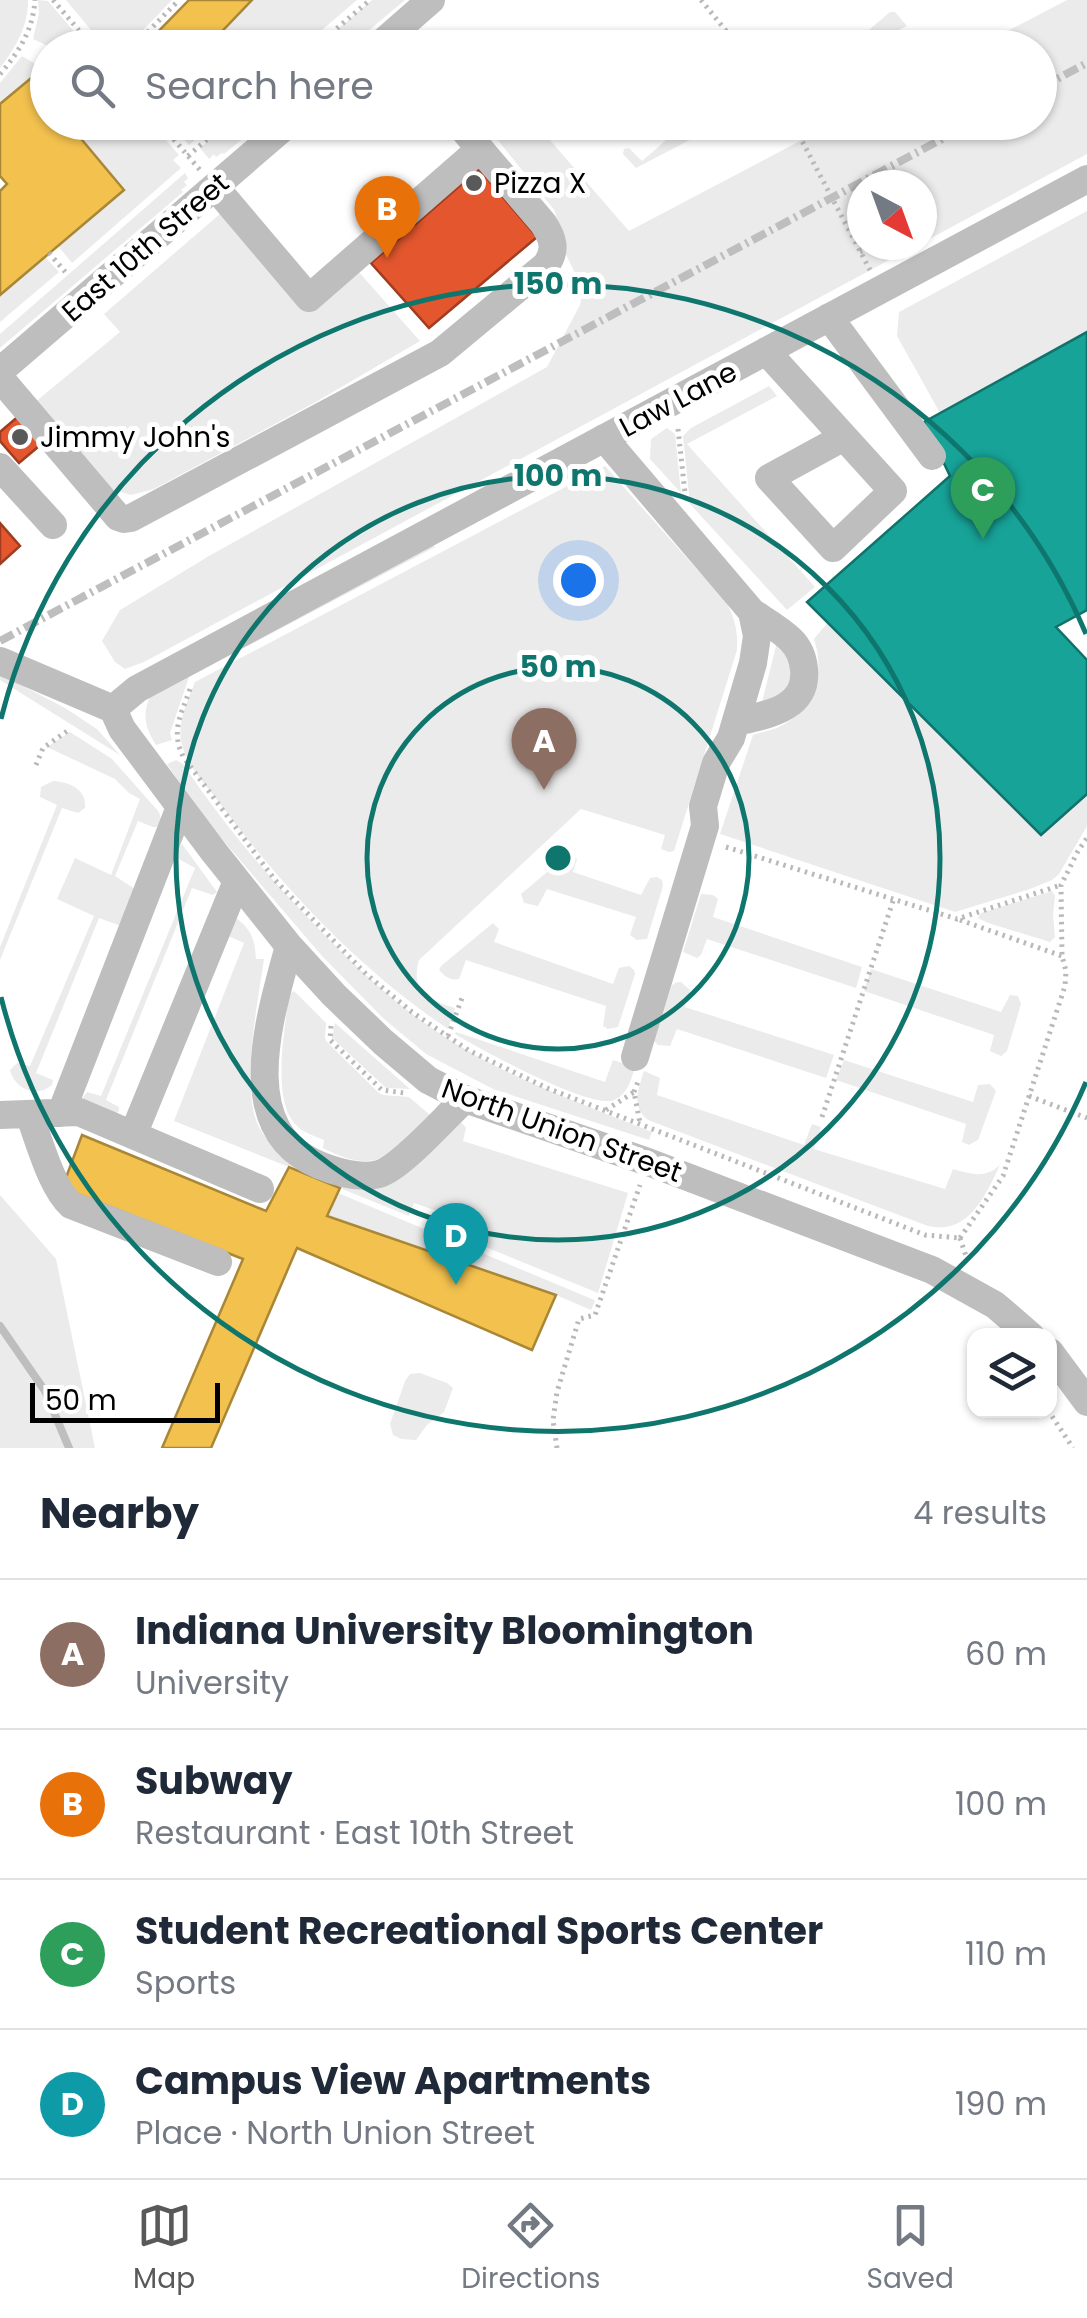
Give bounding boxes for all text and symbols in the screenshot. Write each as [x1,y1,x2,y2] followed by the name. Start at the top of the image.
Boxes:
[30,30,1057,140] search box
[65,58,120,113] icon: search
[145,59,374,112] text: Search here
[53,164,237,331] street label: East 10th Street
[494,164,586,203] place label: Pizza X
[847,170,937,260] north arrow
[463,172,485,194] marker: Pizza X
[354,176,420,258] pin: B
[514,262,602,305] text: 150 m
[613,352,744,447] street label: Law Lane
[40,418,230,457] place label: Jimmy John's
[9,426,31,448] marker: Jimmy John's
[514,454,602,497] text: 100 m
[950,456,1016,539] pin: C
[553,555,604,606] your location
[519,645,597,688] text: 50 m
[512,708,576,790] pin: A
[540,840,576,876] centre of rings
[436,1069,687,1192] street label: North Union Street
[424,1202,488,1285] pin: D
[967,1328,1057,1418] map controls
[967,1328,1057,1418] button: layers
[30,1378,220,1422] scale bar
[45,1381,116,1420] text: 50 m
[40,1484,199,1543] text: Nearby
[913,1490,1047,1535] text: 4 results
[135,1604,754,1657] text: Indiana University Bloomington
[61,1631,84,1676] text: A
[965,1631,1047,1676] text: 60 m
[135,1660,289,1705] text: University
[135,1754,293,1807] text: Subway
[62,1781,83,1826] text: B
[955,1781,1047,1826] text: 100 m
[135,1810,574,1855] text: Restaurant · East 10th Street
[135,1904,823,1957] text: Student Recreational Sports Center
[60,1931,85,1976] text: C
[965,1931,1047,1976] text: 110 m
[135,1960,236,2005] text: Sports
[135,2054,651,2107] text: Campus View Apartments
[61,2081,84,2126] text: D
[955,2081,1047,2126] text: 190 m
[135,2110,535,2155] text: Place · North Union Street
[133,2198,195,2300] tab: Map
[461,2198,600,2300] tab: Directions
[867,2198,954,2300] tab: Saved

